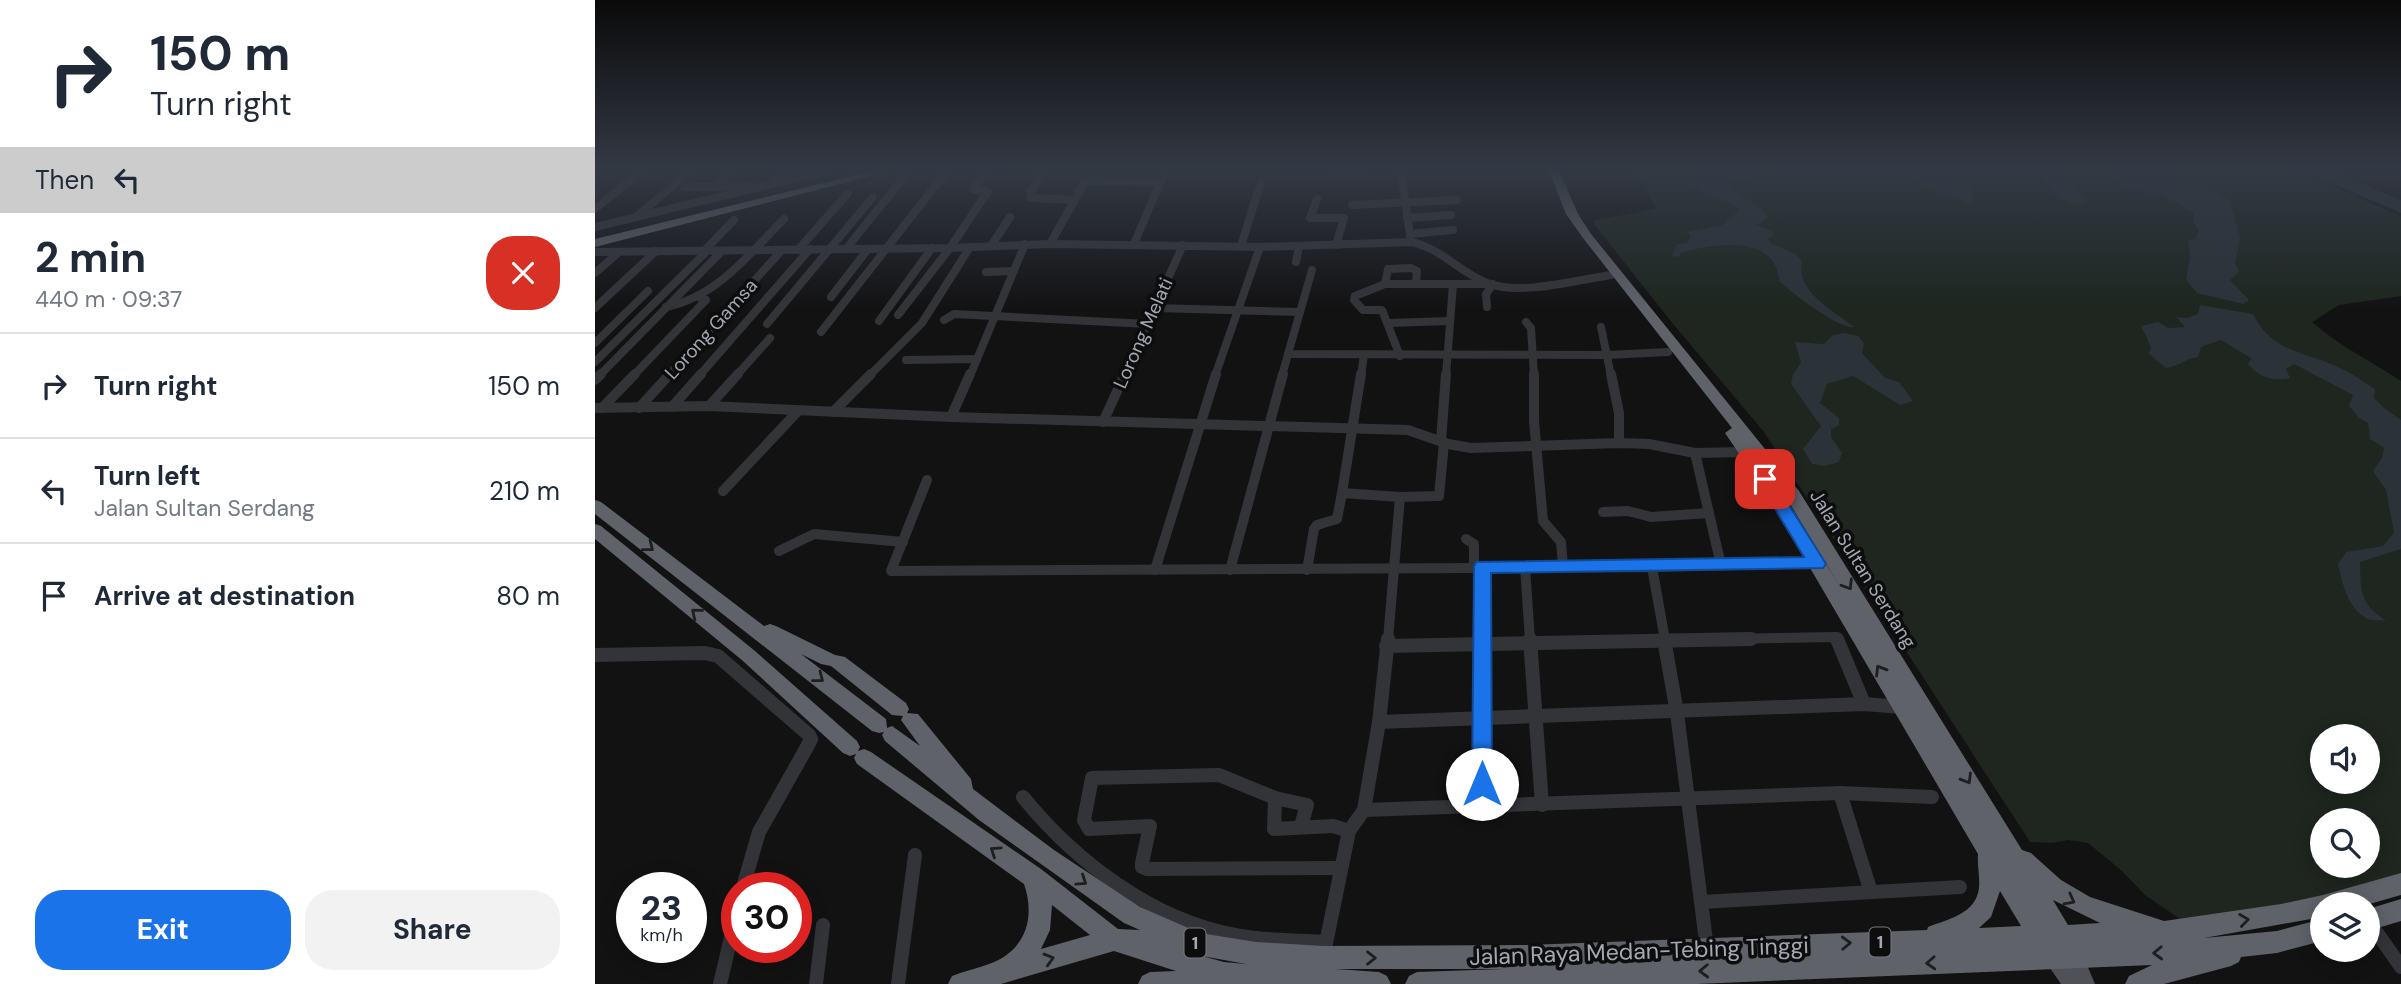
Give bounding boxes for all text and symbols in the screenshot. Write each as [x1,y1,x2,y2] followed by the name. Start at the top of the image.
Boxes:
[150,21,290,85] text: 150 m
[35,28,126,119] icon: right
[150,83,292,125] text: Turn right
[108,161,146,199] icon: left
[35,163,94,197] text: Then
[35,230,146,285] text: 2 min
[486,236,560,310] button: close
[659,273,763,385] street label: Lorong Gamsa
[1107,274,1179,392] street label: Lorong Melati
[35,284,182,314] text: 440 m · 09:37
[35,367,73,405] icon: right
[94,369,218,403] text: Turn right
[488,369,560,403] text: 150 m
[1735,449,1795,509] pin
[94,459,201,493] text: Turn left
[1746,460,1784,498] icon: arrive
[35,472,73,510] icon: left
[489,474,560,508] text: 210 m
[1804,485,1922,653] street label: Jalan Sultan Serdang
[94,493,315,523] text: Jalan Sultan Serdang
[641,539,654,552] one-way arrow
[35,577,73,615] icon: arrive
[1840,577,1853,590] one-way arrow
[94,579,355,613] text: Arrive at destination
[496,579,560,613] text: 80 m
[692,608,704,621] one-way arrow
[1875,664,1888,677] one-way arrow
[811,670,824,683] one-way arrow
[2310,724,2380,962] map controls
[2310,724,2380,794] button: sound
[1445,747,1519,821] position arrow
[1958,771,1971,784] one-way arrow
[2310,808,2380,878] button: search
[990,846,1003,859] one-way arrow
[721,872,812,963] speed limit sign: 30
[1074,873,1087,885] one-way arrow
[641,885,682,931] text: 23
[35,890,291,970] button: Exit
[305,890,560,970] button: Share
[2063,892,2076,905] one-way arrow
[2310,892,2380,962] button: layers
[2238,913,2249,928] one-way arrow
[640,923,683,947] text: km/h
[1185,928,1205,958] road number: 1
[1869,928,1891,957] road number: 1
[1469,930,1809,972] street label: Jalan Raya Medan-Tebing Tinggi
[1841,936,1852,951] one-way arrow
[2152,945,2163,960] one-way arrow
[1367,950,1377,966] one-way arrow
[1043,952,1055,967] one-way arrow
[1925,956,1936,971] one-way arrow
[1698,964,1709,979] one-way arrow

